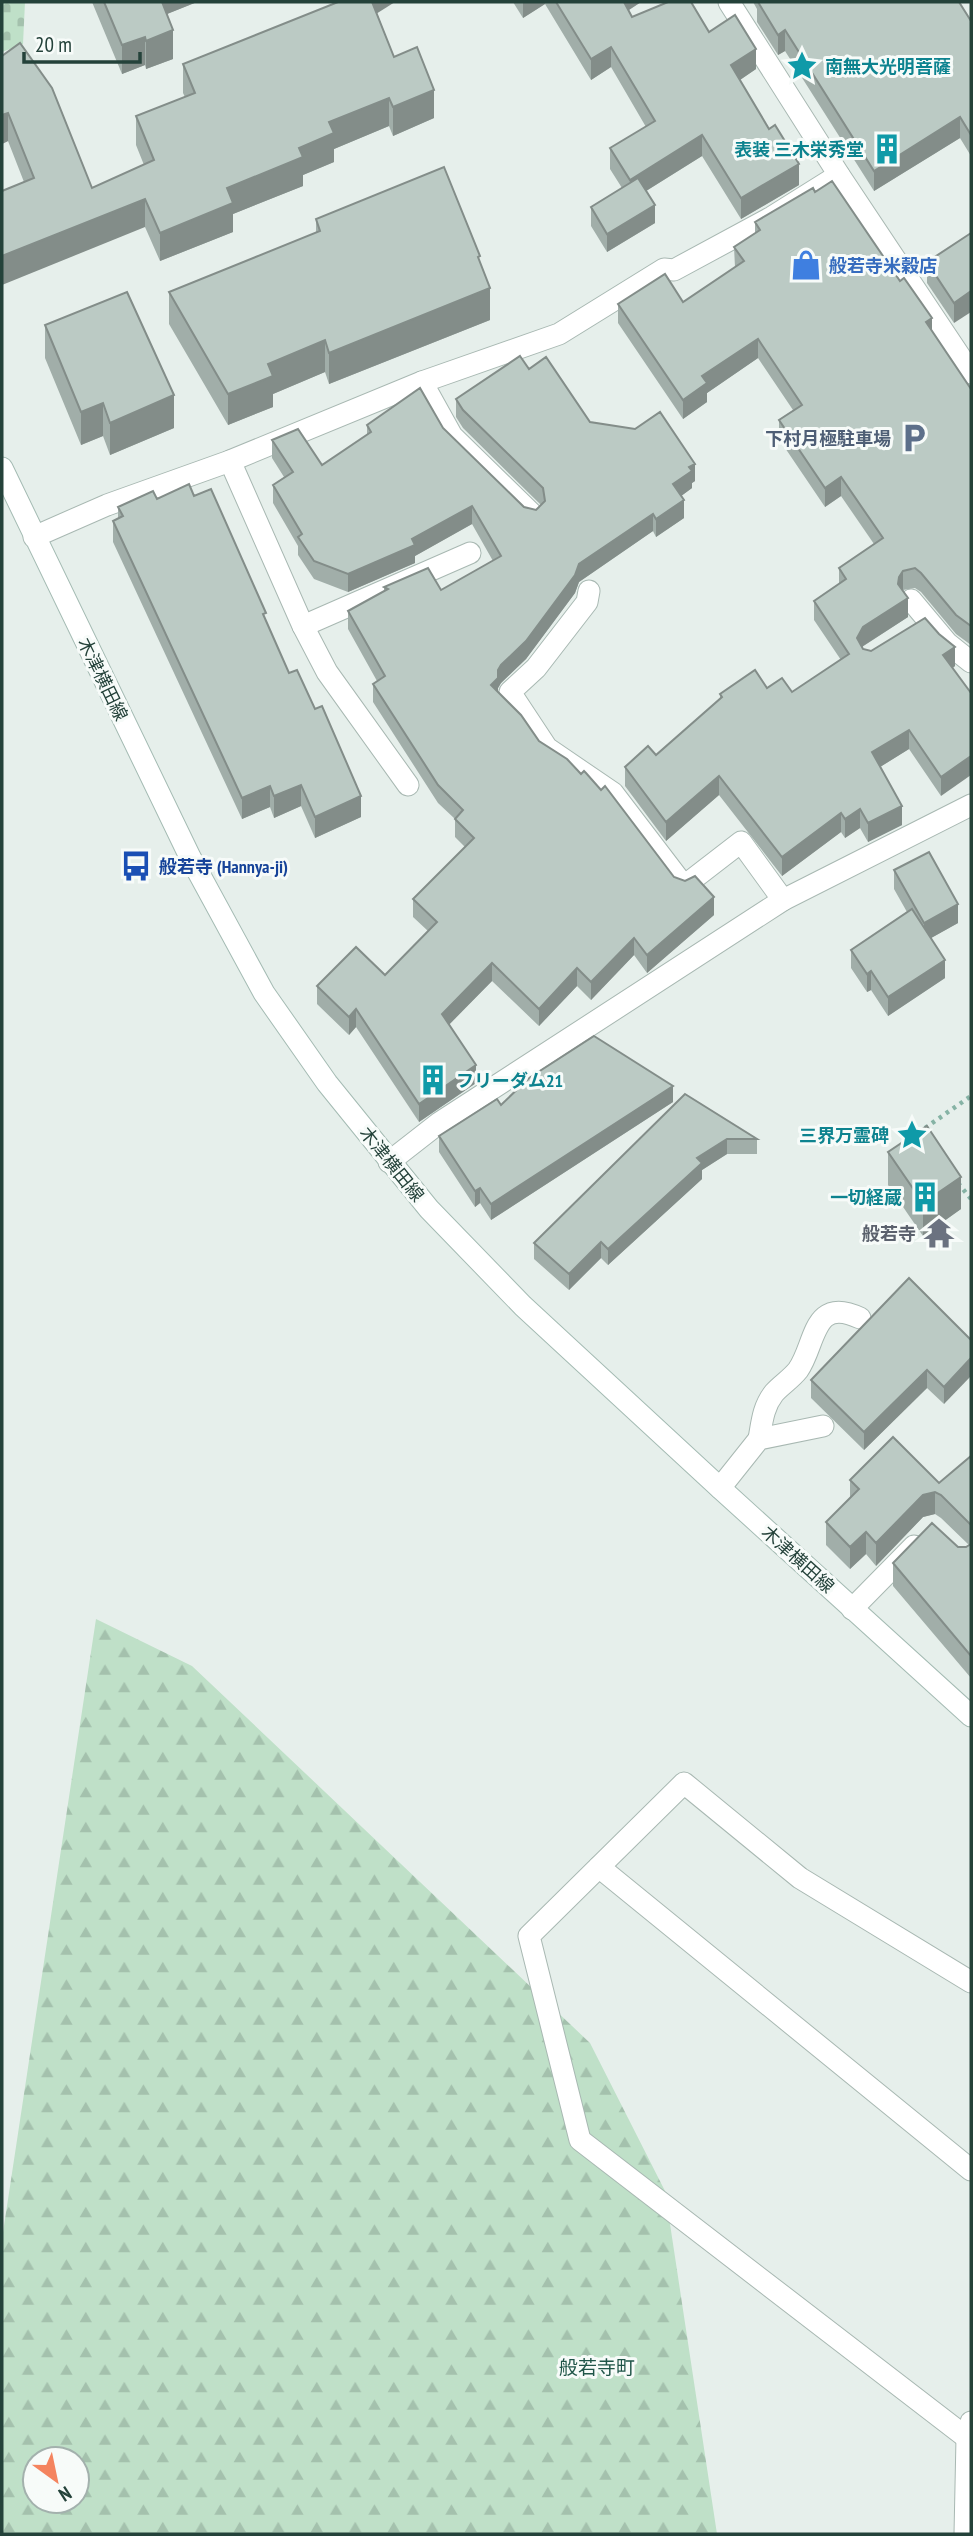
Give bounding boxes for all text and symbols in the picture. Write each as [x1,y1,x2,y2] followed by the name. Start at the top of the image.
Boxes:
[24,21,140,65] scale bar
[35,31,72,58] text: 20 m
[785,49,819,83] place icon: 南無大光明菩薩
[825,55,951,78] place label: 南無大光明菩薩
[870,132,904,166] building icon: 表装 三木栄秀堂
[734,138,864,161] place label: 表装 三木栄秀堂
[789,248,823,282] shop icon: 般若寺米穀店
[829,254,937,277] place label: 般若寺米穀店
[897,421,931,455] parking icon: 下村月極駐車場
[765,427,891,450] place label: 下村月極駐車場
[73,634,133,724] street label: 木津横田線
[119,849,153,883] bus stop icon: 般若寺 (Hannya-ji)
[159,855,288,878] place label: 般若寺 (Hannya-ji)
[416,1063,450,1097] building icon: フリーダム21
[456,1069,563,1092] place label: フリーダム21
[895,1118,929,1152] place icon: 三界万霊碑
[355,1122,429,1206] street label: 木津横田線
[799,1124,889,1147] place label: 三界万霊碑
[908,1180,942,1214] building icon: 一切経蔵
[830,1186,902,1209] place label: 一切経蔵
[922,1216,956,1250] temple icon: 般若寺
[862,1222,916,1245] place label: 般若寺
[757,1520,839,1598] street label: 木津横田線
[559,2355,635,2379] district label: 般若寺町
[21,2445,91,2515] north arrow
[54,2481,76,2507] text: N

